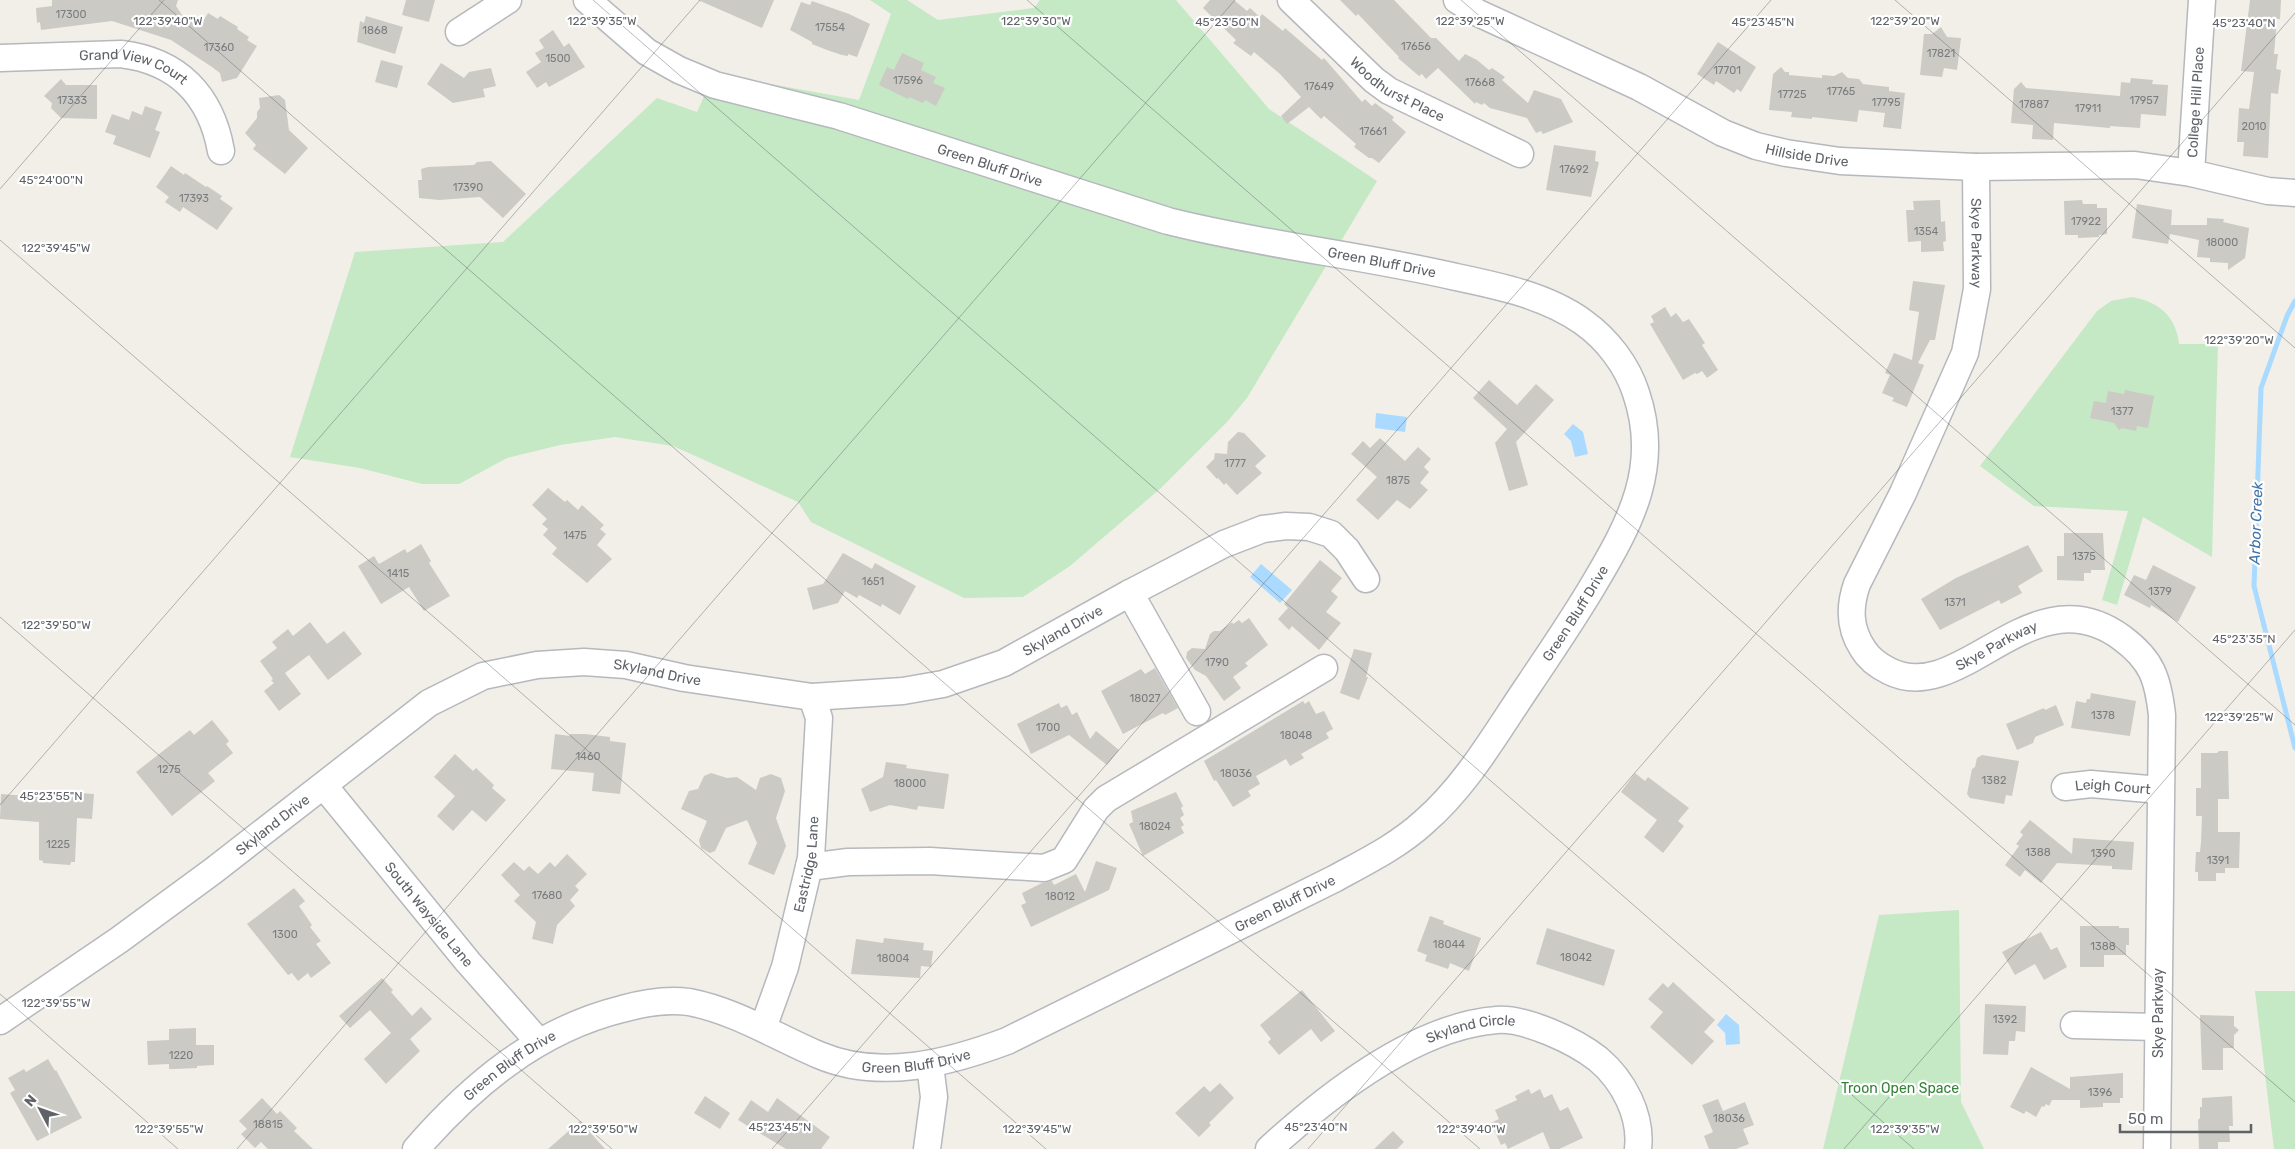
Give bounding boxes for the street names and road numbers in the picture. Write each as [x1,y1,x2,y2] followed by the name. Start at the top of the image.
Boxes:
[79,46,192,89] street label: Grand View Court
[2184,46,2208,158] street label: College Hill Place
[1346,53,1447,126] street label: Woodhurst Place
[935,140,1045,191] street label: Green Bluff Drive
[1764,140,1849,170] street label: Hillside Drive
[1967,198,1985,288] street label: Skye Parkway
[1326,244,1438,281] street label: Green Bluff Drive
[1539,562,1612,665] street label: Green Bluff Drive
[1020,602,1106,660] street label: Skyland Drive
[1953,618,2040,675] street label: Skye Parkway
[613,656,702,689] street label: Skyland Drive
[2074,776,2152,798] street label: Leigh Court
[233,791,313,859] street label: Skyland Drive
[790,816,822,914] street label: Eastridge Lane
[381,859,477,971] street label: South Wayside Lane
[1232,872,1338,936] street label: Green Bluff Drive
[2150,968,2167,1058] street label: Skye Parkway
[1423,1012,1517,1047] street label: Skyland Circle
[460,1027,559,1105] street label: Green Bluff Drive
[861,1046,973,1077] street label: Green Bluff Drive

